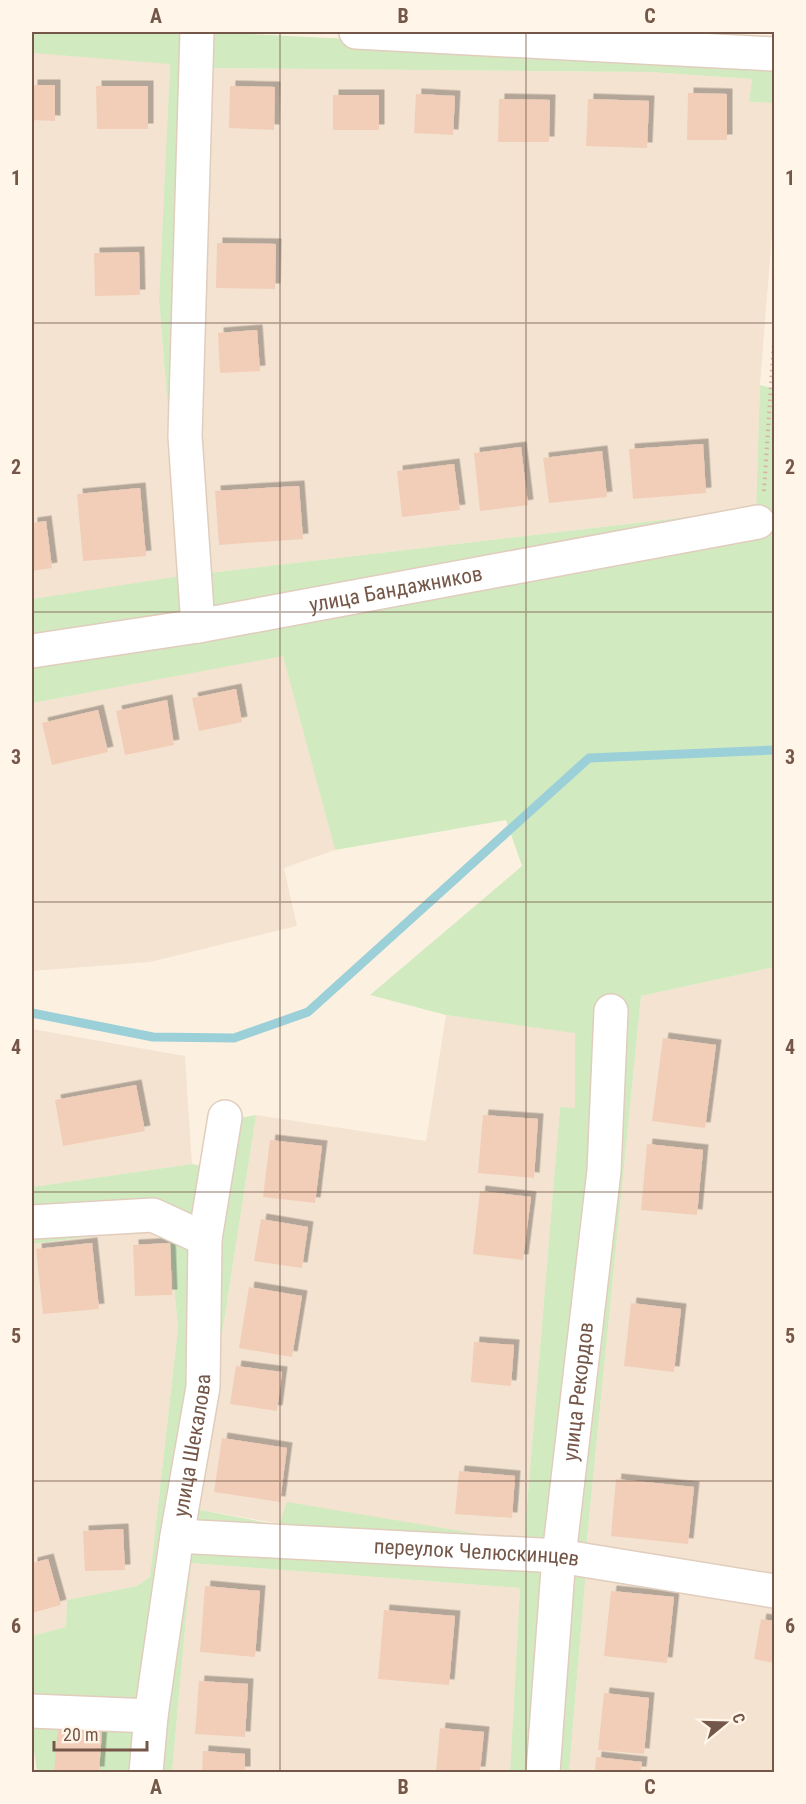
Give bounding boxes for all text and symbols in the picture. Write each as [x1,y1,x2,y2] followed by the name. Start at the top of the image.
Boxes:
[150,4,162,28] text: A
[397,4,409,28] text: B
[644,4,656,28] text: C
[11,166,21,190] text: 1
[785,166,795,190] text: 1
[11,455,21,479] text: 2
[785,455,795,479] text: 2
[307,561,484,617] street label: улица Бандажников
[11,745,21,769] text: 3
[785,745,795,769] text: 3
[11,1035,21,1059] text: 4
[785,1035,795,1059] text: 4
[558,1321,598,1463] street label: улица Рекордов
[11,1324,21,1348] text: 5
[785,1324,795,1348] text: 5
[169,1374,215,1519] street label: улица Шекалова
[373,1534,581,1571] street label: переулок Челюскинцев
[11,1614,21,1638] text: 6
[785,1614,795,1638] text: 6
[695,1693,755,1753] north arrow
[728,1711,749,1726] text: С
[54,1714,147,1752] scale bar
[63,1724,98,1745] text: 20 m
[150,1775,162,1799] text: A
[397,1775,409,1799] text: B
[644,1775,656,1799] text: C

